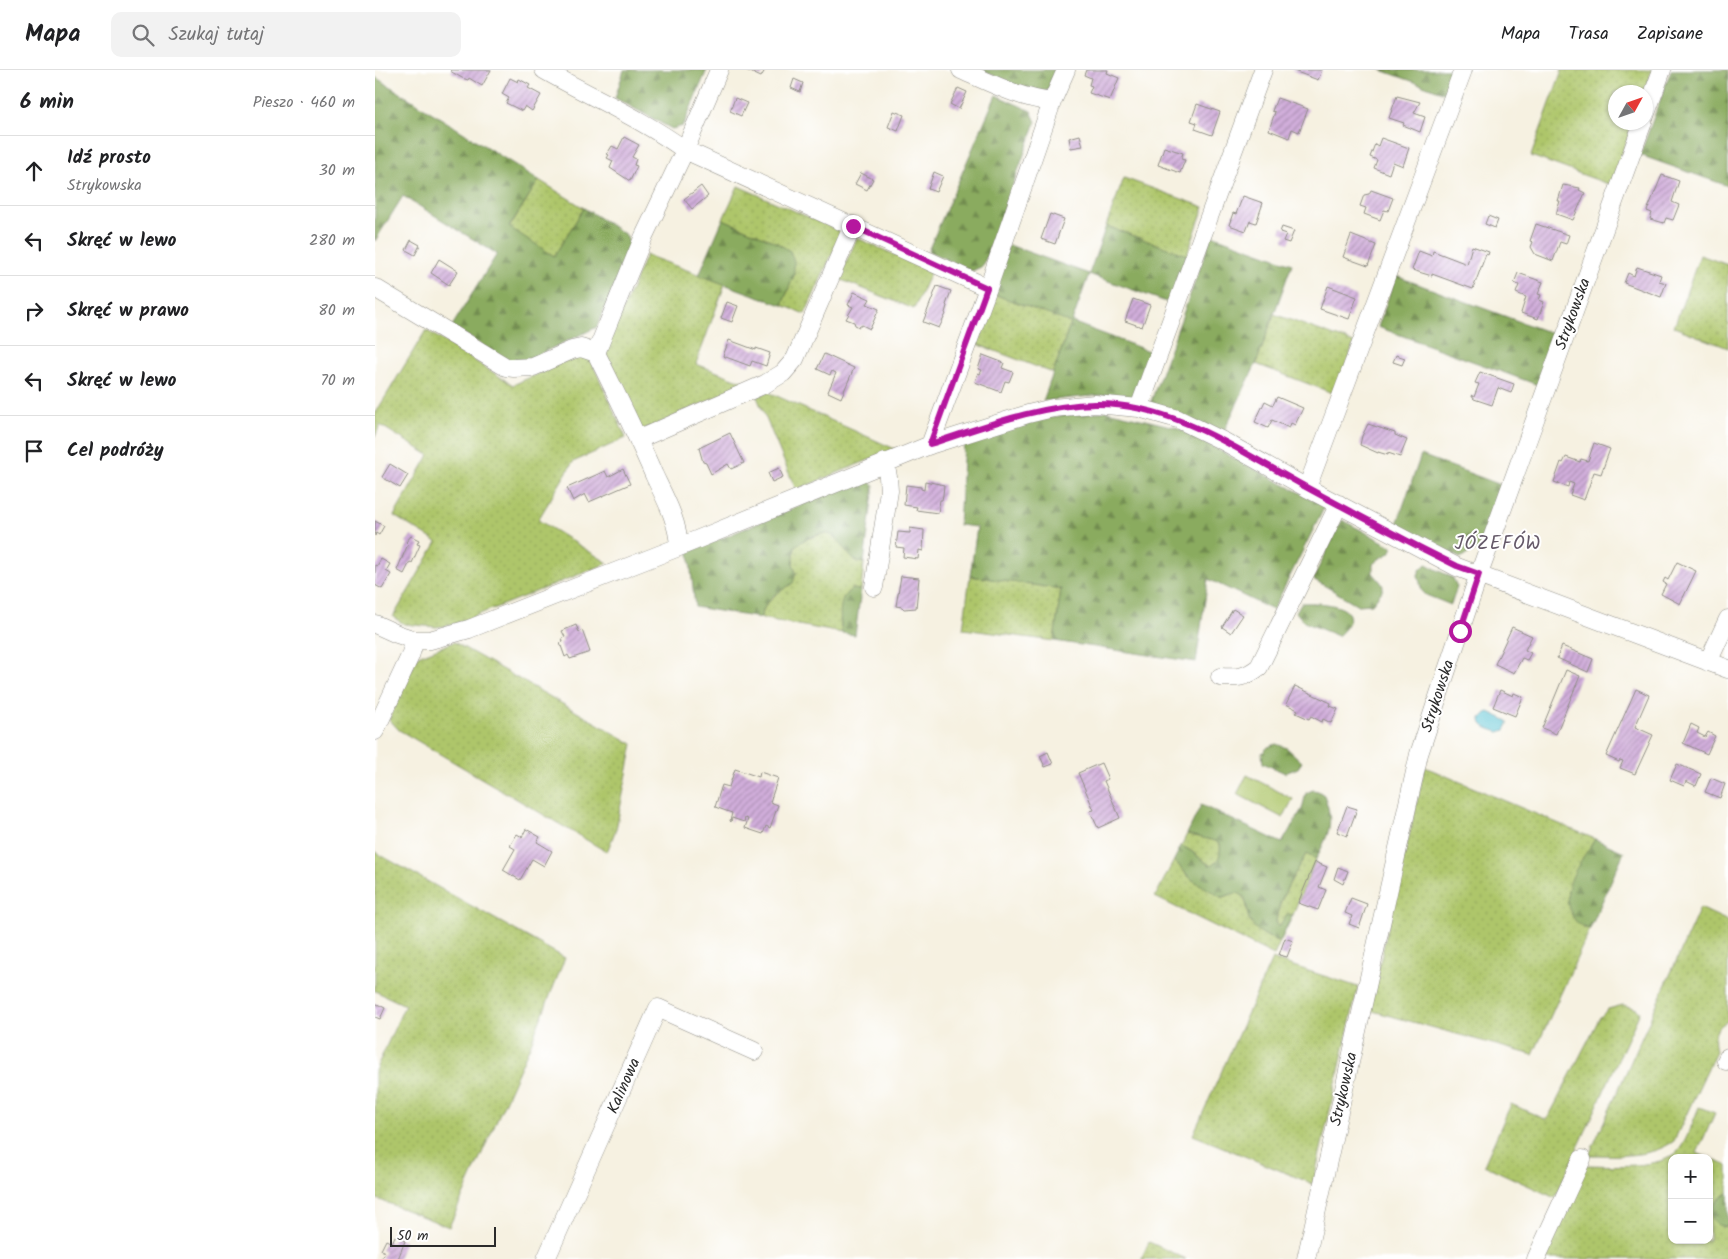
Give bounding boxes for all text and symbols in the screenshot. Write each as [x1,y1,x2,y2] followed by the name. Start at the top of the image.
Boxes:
[111,12,461,57] search box
[25,15,81,54] text: Mapa
[169,20,264,50] text: Szukaj tutaj
[1501,20,1541,49] text: Mapa
[1569,20,1609,49] text: Trasa
[1637,20,1703,49] text: Zapisane
[129,21,157,49] icon: search
[1608,85,1653,130] north arrow
[20,86,74,119] text: 6 min
[253,90,355,115] text: Pieszo · 460 m
[67,143,151,173] text: Idź prosto
[20,157,48,185] icon: ahead
[319,158,355,183] text: 30 m
[67,173,142,198] text: Strykowska
[842,215,865,238] route end
[67,226,176,256] text: Skręć w lewo
[20,227,48,255] icon: left
[309,228,355,253] text: 280 m
[1548,275,1598,353] street label: Strykowska
[67,296,189,326] text: Skręć w prawo
[20,297,48,325] icon: right
[318,298,355,323] text: 80 m
[67,366,176,396] text: Skręć w lewo
[20,367,48,395] icon: left
[320,368,355,393] text: 70 m
[67,436,164,466] text: Cel podróży
[20,437,48,465] icon: arrive
[1455,529,1541,559] district label: JÓZEFÓW
[1449,620,1472,643] route start
[1415,657,1461,735] street label: Strykowska
[1323,1050,1365,1128] street label: Strykowska
[601,1054,647,1118] street label: Kalinowa
[1668,1154,1713,1244] map controls
[1668,1154,1713,1199] button: +
[1668,1199,1713,1244] button: −
[390,1224,496,1247] scale bar
[397,1225,428,1247] text: 50 m

